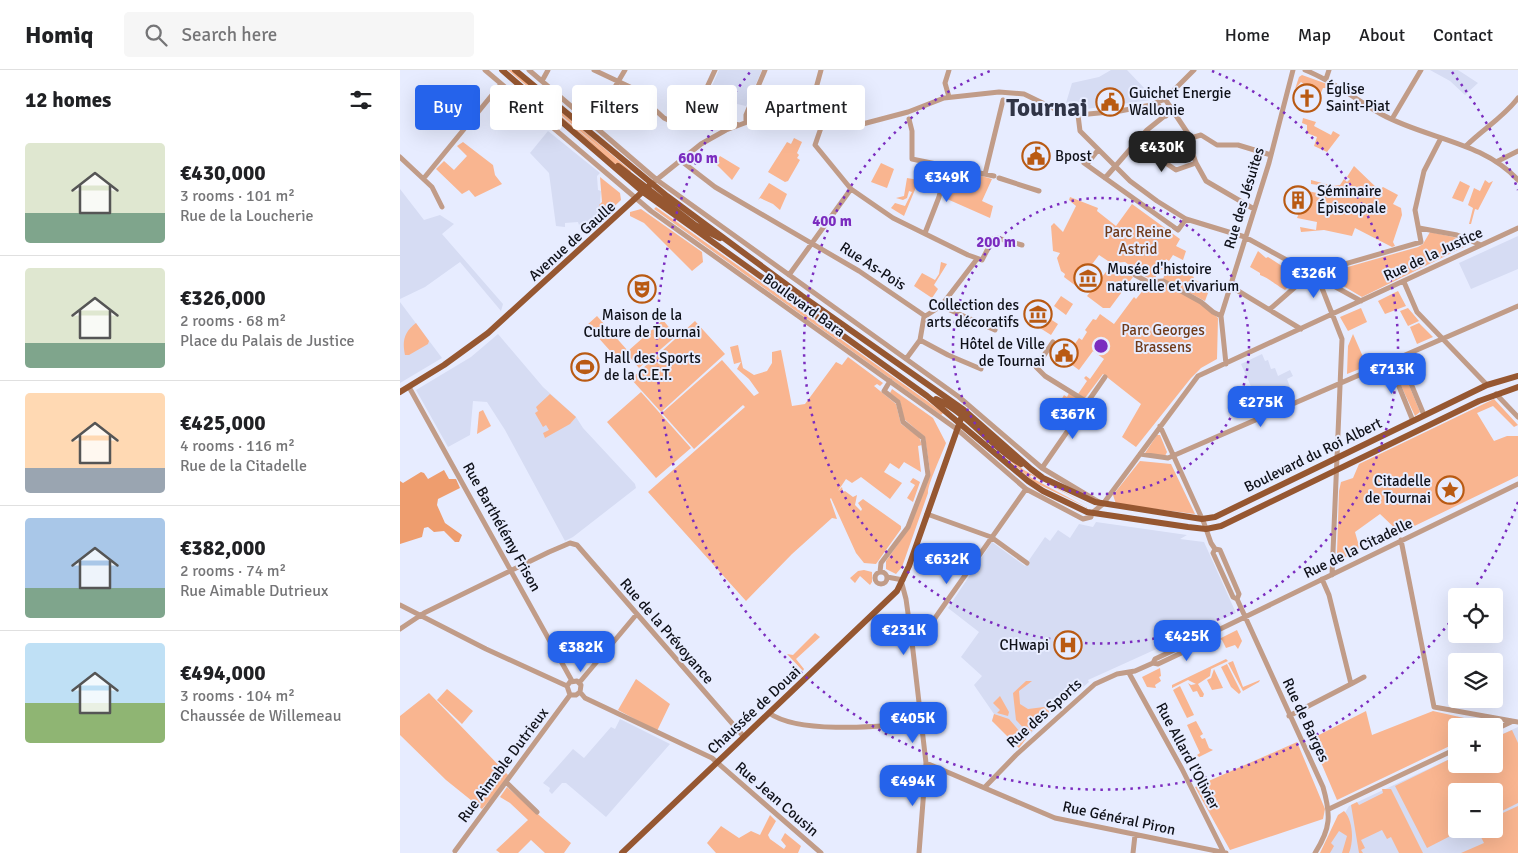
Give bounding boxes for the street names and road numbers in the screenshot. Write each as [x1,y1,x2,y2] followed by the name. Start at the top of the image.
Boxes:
[1220,145,1268,251] street label: Rue des Jésuites
[525,197,619,285] street label: Avenue de Gaulle
[1381,223,1485,285] street label: Rue de la Justice
[837,238,910,294] street label: Rue As-Pois
[759,269,849,341] street label: Boulevard Bara
[1241,414,1385,496] street label: Boulevard du Roi Albert
[459,459,545,595] street label: Rue Barthélémy Frison
[1301,514,1415,582] street label: Rue de la Citadelle
[616,575,718,687] street label: Rue de la Prévoyance
[704,662,804,758] street label: Chaussée de Douai
[1003,674,1086,751] street label: Rue des Sports
[1279,675,1333,765] street label: Rue de Barges
[1152,699,1224,813] street label: Rue Allard l'Olivier
[454,704,552,826] street label: Rue Aimable Dutrieux
[732,758,822,840] street label: Rue Jean Cousin
[1061,797,1177,839] street label: Rue Général Piron

